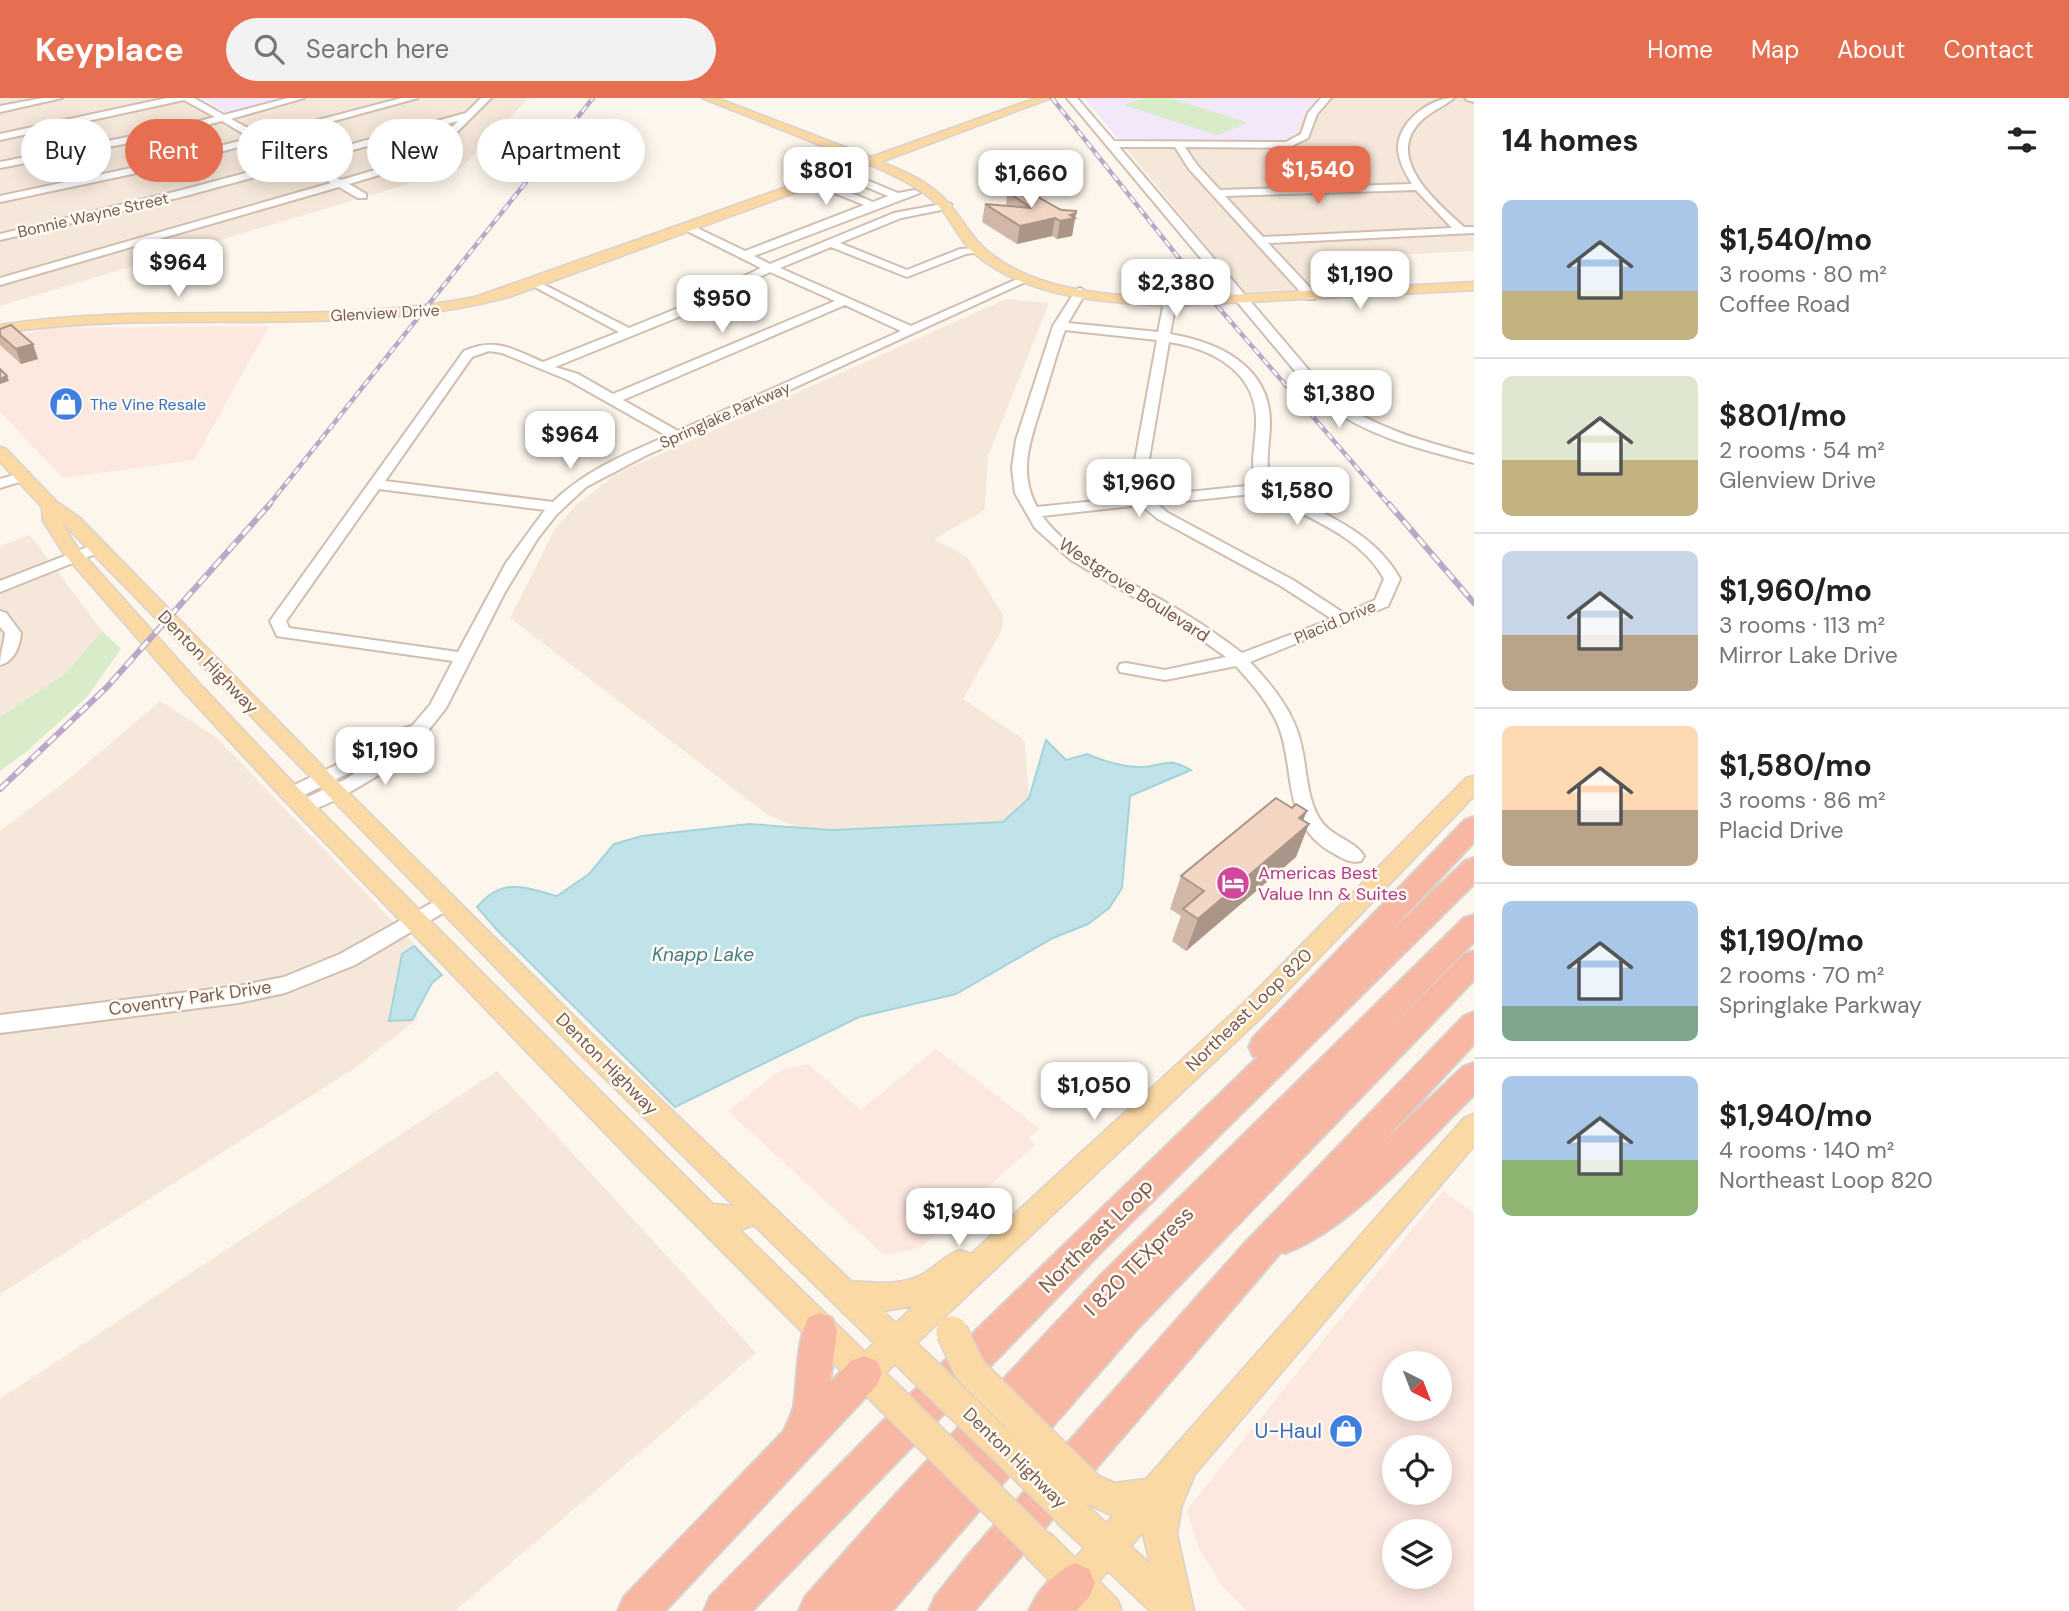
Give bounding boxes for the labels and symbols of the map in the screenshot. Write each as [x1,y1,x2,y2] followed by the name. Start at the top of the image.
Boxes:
[1261,146,1375,206] pin: $1,540
[785,148,867,207] pin: $801
[974,150,1088,210] pin: $1,660
[15,187,171,243] street label: Bonnie Wayne Street
[137,240,219,299] pin: $964
[1303,252,1417,311] pin: $1,190
[1119,260,1233,319] pin: $2,380
[681,275,763,335] pin: $950
[330,300,440,326] street label: Glenview Drive
[1282,370,1396,430] pin: $1,380
[656,377,794,453] street label: Springlake Parkway
[47,385,85,423] shop icon: The Vine Resale
[90,394,206,415] place label: The Vine Resale
[529,412,611,471] pin: $964
[1082,460,1196,519] pin: $1,960
[1240,468,1354,527] pin: $1,580
[1054,532,1214,648] street label: Westgrove Boulevard
[1291,595,1379,649] street label: Placid Drive
[152,605,264,719] street label: Denton Highway
[328,728,442,787] pin: $1,190
[1258,861,1407,906] place label: Americas Best Value Inn & Suites
[1214,864,1252,902] hotel icon: Americas Best Value Inn & Suites
[652,942,754,967] water label: Knapp Lake
[1180,943,1318,1077] street label: Northeast Loop 820
[107,975,273,1021] street label: Coventry Park Drive
[551,1008,663,1120] street label: Denton Highway
[1037,1062,1151,1122] pin: $1,050
[1033,1173,1159,1299] street label: Northeast Loop
[902,1188,1016,1248] pin: $1,940
[1078,1200,1200,1322] street label: I 820 TEXpress
[1382,1351,1452,1421] north arrow
[958,1402,1072,1514] street label: Denton Highway
[1327,1412,1365,1450] shop icon: U-Haul
[1254,1417,1322,1445] place label: U-Haul

